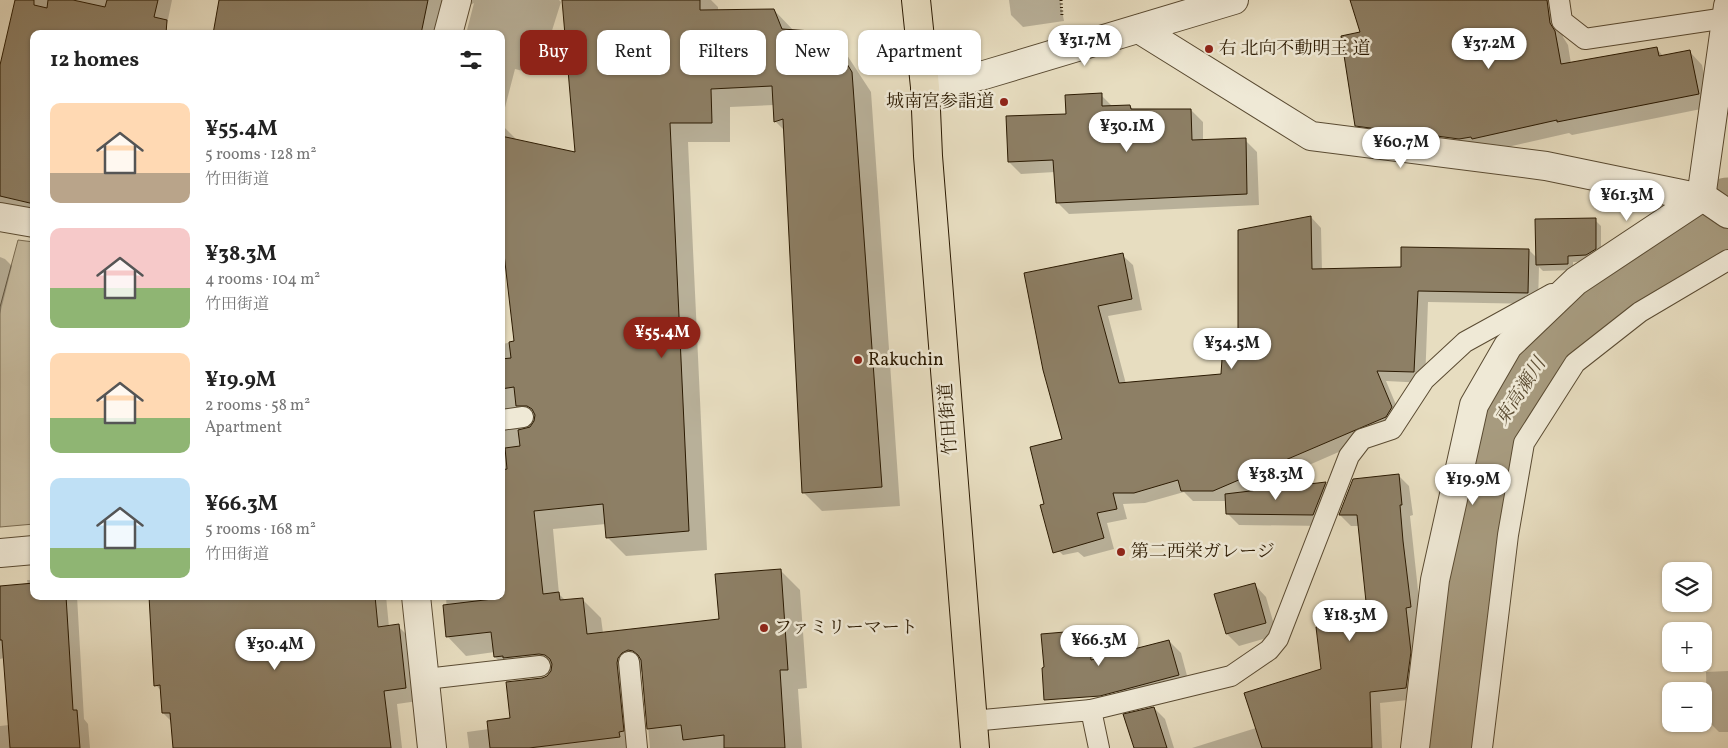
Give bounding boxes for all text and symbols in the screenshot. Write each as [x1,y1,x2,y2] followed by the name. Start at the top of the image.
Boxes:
[1044,24,1126,67] pin: ¥31.7M
[1448,28,1530,70] pin: ¥37.2M
[520,30,587,75] chip: Buy
[597,30,670,75] chip: Rent
[680,30,766,75] chip: Filters
[776,30,848,75] chip: New
[858,30,981,75] chip: Apartment
[1059,30,1111,52] text: ¥31.7M
[1463,33,1515,55] text: ¥37.2M
[1219,37,1370,62] place label: 右 北向不動明王 道
[1203,43,1215,55] marker: 右 北向不動明王 道
[50,46,139,75] text: 12 homes
[457,46,485,74] icon: filters
[886,90,994,115] place label: 城南宮参詣道
[998,96,1010,108] marker: 城南宮参詣道
[1086,110,1168,153] pin: ¥30.1M
[205,115,277,144] text: ¥55.4M
[1100,116,1154,138] text: ¥30.1M
[90,123,150,183] icon: home
[1360,126,1442,169] pin: ¥60.7M
[1373,132,1429,154] text: ¥60.7M
[205,144,316,166] text: 5 rooms · 128 m²
[205,169,269,191] text: 竹田街道
[1586,180,1668,222] pin: ¥61.3M
[1600,185,1654,207] text: ¥61.3M
[205,240,277,269] text: ¥38.3M
[90,248,150,308] icon: home
[205,269,320,291] text: 4 rooms · 104 m²
[205,294,269,316] text: 竹田街道
[621,316,703,359] pin: ¥55.4M
[634,322,690,344] text: ¥55.4M
[1191,328,1273,370] pin: ¥34.5M
[1204,333,1260,355] text: ¥34.5M
[868,348,944,373] place label: Rakuchin
[1489,351,1554,431] water label: 東高瀬川
[852,354,864,366] marker: Rakuchin
[205,366,276,395] text: ¥19.9M
[90,373,150,433] icon: home
[934,382,964,456] street label: 竹田街道
[205,395,310,417] text: 2 rooms · 58 m²
[205,417,282,439] text: Apartment
[1235,458,1317,501] pin: ¥38.3M
[1249,464,1303,486] text: ¥38.3M
[1432,464,1514,506] pin: ¥19.9M
[1446,469,1500,491] text: ¥19.9M
[205,490,278,519] text: ¥66.3M
[90,498,150,558] icon: home
[205,519,316,541] text: 5 rooms · 168 m²
[1131,540,1275,565] place label: 第二西栄ガレージ
[205,544,269,566] text: 竹田街道
[1115,546,1127,558] marker: 第二西栄ガレージ
[1662,562,1712,732] map controls
[1662,562,1712,612] button: layers
[1309,600,1391,642] pin: ¥18.3M
[1324,605,1376,627] text: ¥18.3M
[774,616,918,641] place label: ファミリーマート
[758,622,770,634] marker: ファミリーマート
[1662,622,1712,672] button: +
[1058,624,1140,667] pin: ¥66.3M
[234,628,316,671] pin: ¥30.4M
[1071,630,1127,652] text: ¥66.3M
[246,634,304,656] text: ¥30.4M
[1662,682,1712,732] button: −

